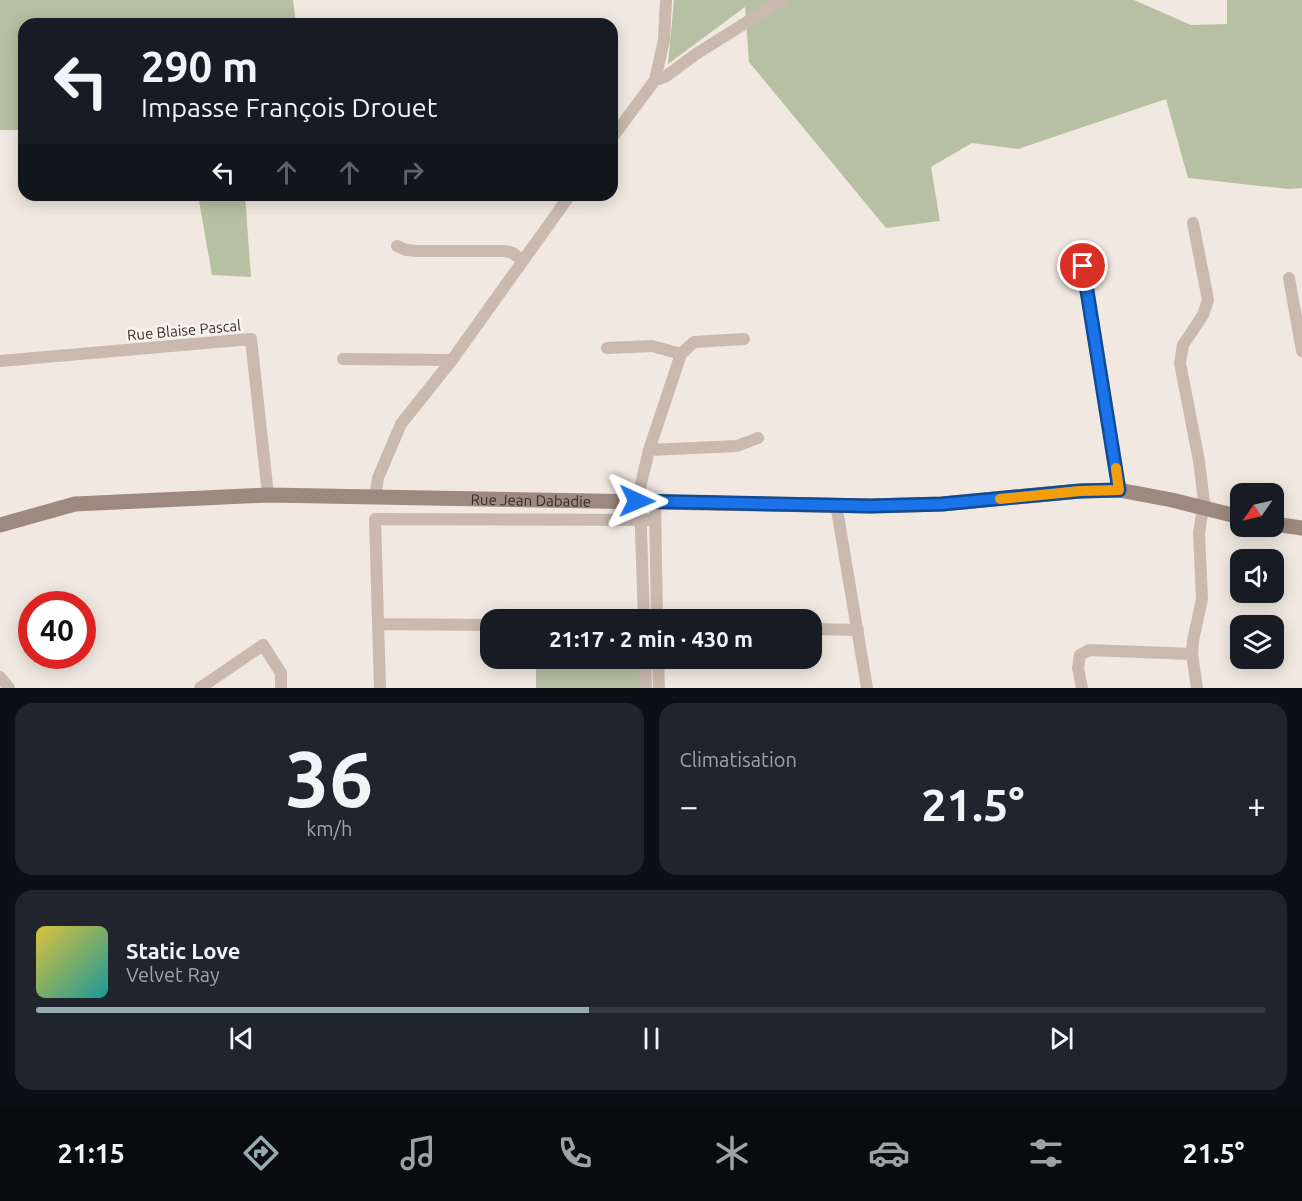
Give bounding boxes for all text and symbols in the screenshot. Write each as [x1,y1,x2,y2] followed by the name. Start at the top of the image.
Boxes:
[42,42,120,120] icon: left
[141,43,258,90] text: 290 m
[141,92,437,122] text: Impasse François Drouet
[207,156,240,189] icon: left
[270,156,303,189] icon: ahead
[333,156,366,189] icon: ahead
[396,156,429,189] icon: right
[1057,240,1108,291] pin
[1066,249,1099,282] icon: arrive
[126,317,242,343] street label: Rue Blaise Pascal
[605,469,669,533] position arrow
[1230,483,1284,537] north arrow
[1230,483,1284,669] map controls
[470,490,591,509] street label: Rue Jean Dabadie
[1230,549,1284,603] button: sound
[18,591,96,669] speed limit sign: 40
[1230,615,1284,669] button: layers
[549,626,753,651] text: 21:17 · 2 min · 430 m
[285,734,373,822] text: 36
[680,748,797,771] text: Climatisation
[921,779,1024,830] text: 21.5°
[680,787,698,824] text: −
[1247,787,1266,824] text: +
[306,817,352,840] text: km/h
[126,938,241,963] text: Static Love
[126,963,220,986] text: Velvet Ray
[225,1022,258,1055] icon: previous
[635,1022,668,1055] icon: pause
[1045,1022,1078,1055] icon: next
[240,1132,282,1174] icon: directions
[397,1132,439,1174] icon: music
[554,1132,596,1174] icon: phone
[711,1132,753,1174] icon: climate
[868,1132,910,1174] icon: car
[1025,1132,1067,1174] icon: filters
[58,1138,125,1168] text: 21:15
[1183,1138,1244,1168] text: 21.5°

